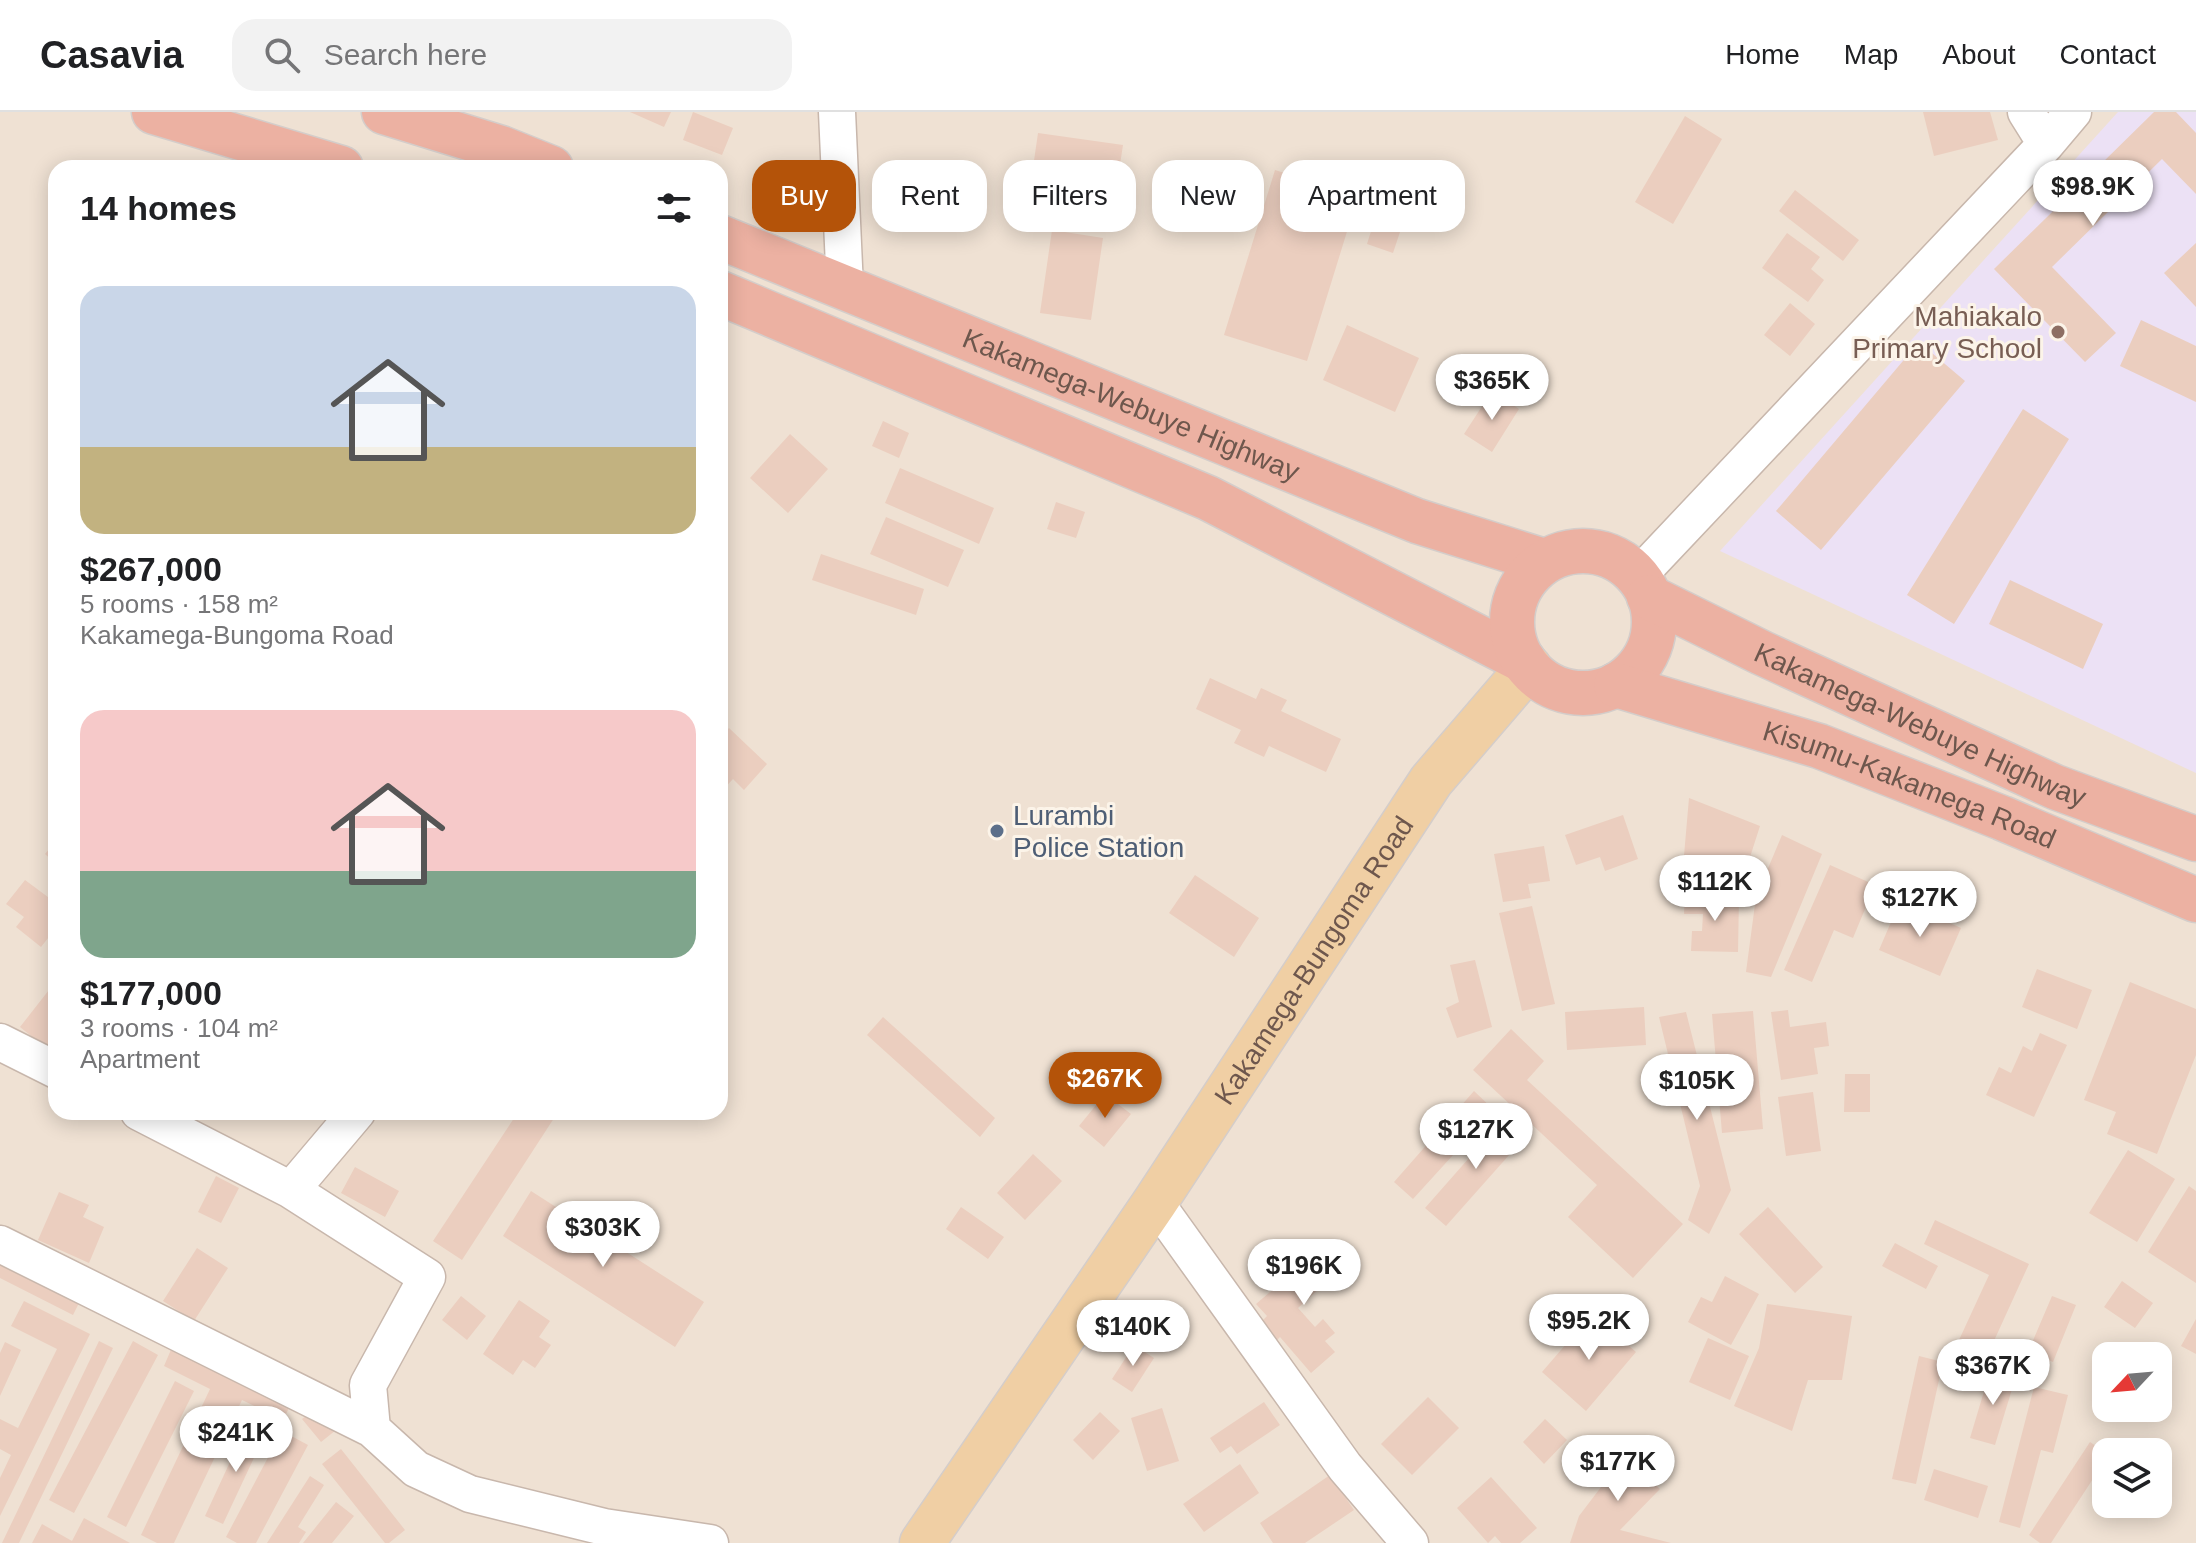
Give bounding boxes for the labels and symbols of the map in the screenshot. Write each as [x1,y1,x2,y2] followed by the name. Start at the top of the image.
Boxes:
[2028,160,2158,228] pin: $98.9K
[1852,301,2042,364] place label: Mahiakalo Primary School
[958,323,1304,487] street label: Kakamega-Webuye Highway
[2049,323,2067,341] marker: Mahiakalo Primary School
[1436,354,1548,422] pin: $365K
[1749,637,2090,813] street label: Kakamega-Webuye Highway
[1759,715,2060,855] street label: Kisumu-Kakamega Road
[1013,800,1184,863] place label: Lurambi Police Station
[1208,811,1419,1110] street label: Kakamega-Bungoma Road
[988,822,1006,840] marker: Lurambi Police Station
[1659,855,1771,923] pin: $112K
[1864,871,1976,939] pin: $127K
[1049,1052,1161,1120] pin: $267K
[1641,1054,1753,1122] pin: $105K
[1420,1103,1532,1171] pin: $127K
[547,1201,659,1269] pin: $303K
[1248,1239,1360,1307] pin: $196K
[1524,1294,1654,1362] pin: $95.2K
[1077,1300,1189,1368] pin: $140K
[1937,1339,2049,1407] pin: $367K
[2092,1342,2172,1422] north arrow
[180,1406,292,1474] pin: $241K
[1562,1435,1674,1503] pin: $177K

